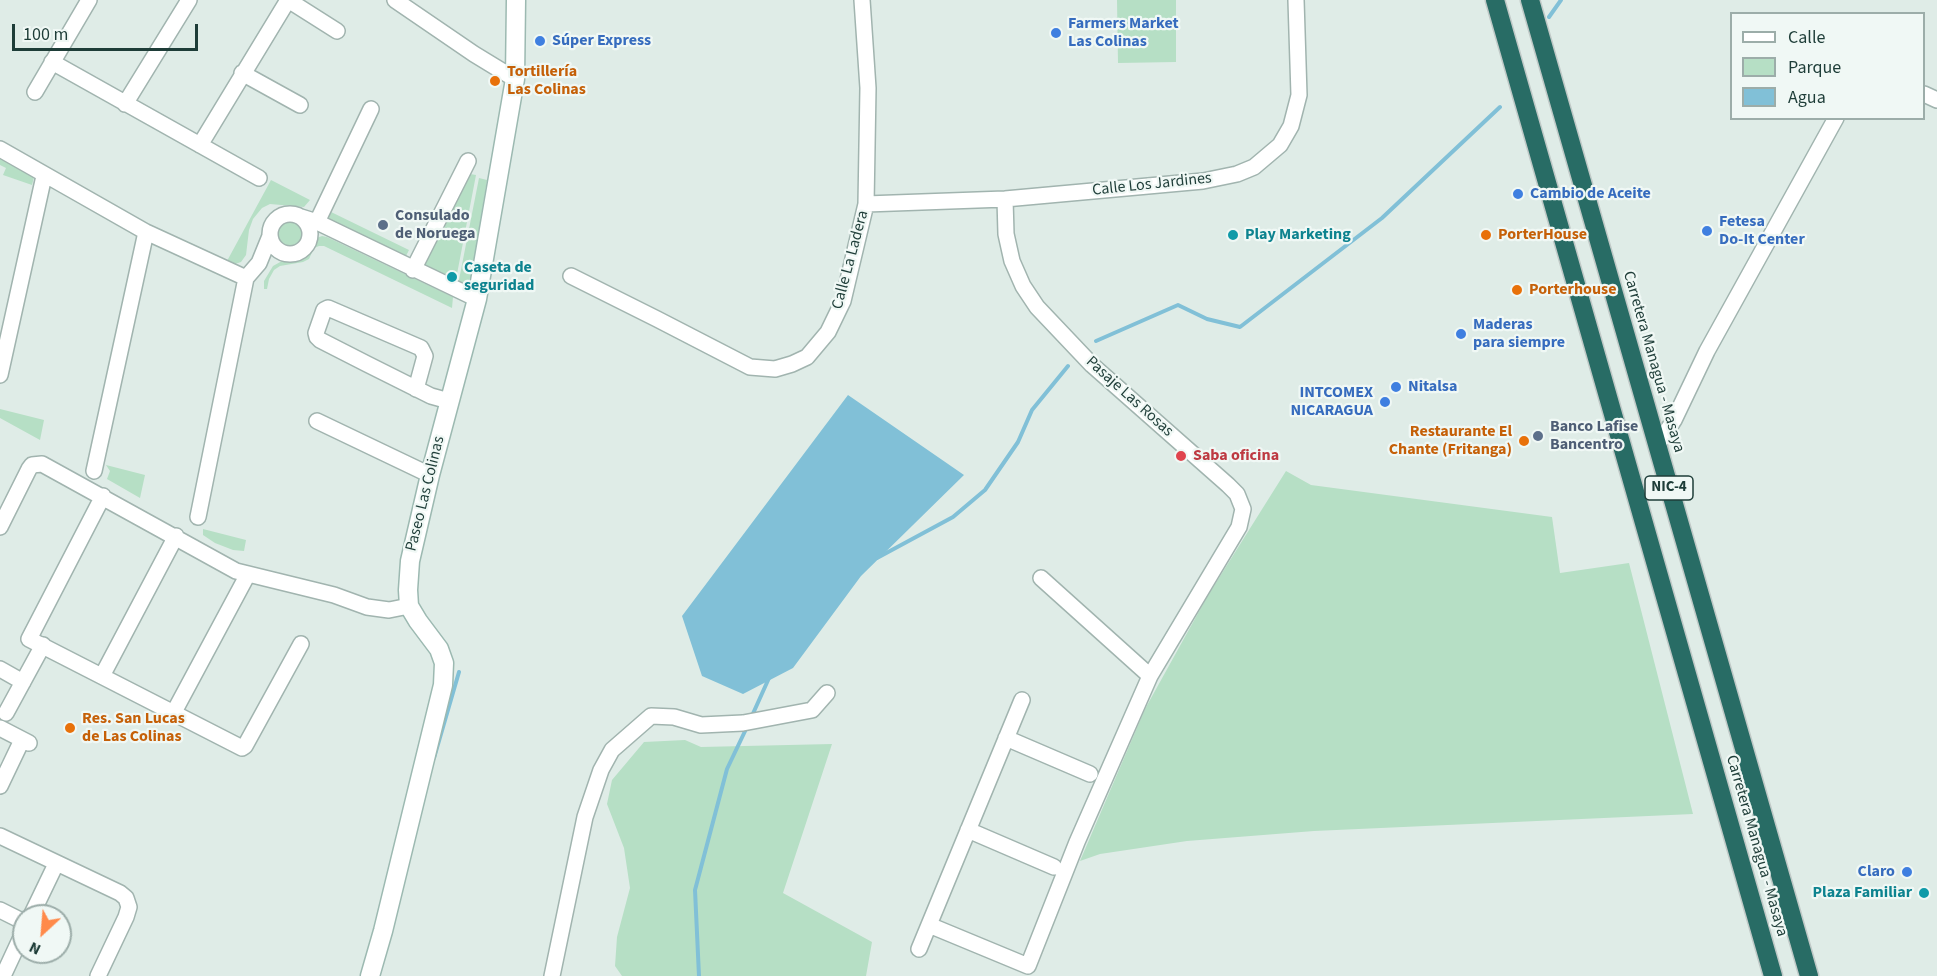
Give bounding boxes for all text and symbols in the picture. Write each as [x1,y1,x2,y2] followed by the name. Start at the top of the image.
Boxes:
[15,12,201,50] scale bar
[1730,12,1925,120] legend
[1068,14,1179,52] place label: Farmers Market Las Colinas
[23,22,68,47] text: 100 m
[1788,25,1825,50] text: Calle
[1049,26,1063,40] marker: Farmers Market Las Colinas
[552,31,651,51] place label: Súper Express
[533,34,547,48] marker: Súper Express
[1788,55,1841,80] text: Parque
[507,62,586,100] place label: Tortillería Las Colinas
[488,74,502,88] marker: Tortillería Las Colinas
[1788,85,1826,110] text: Agua
[1091,169,1213,201] street label: Calle Los Jardines
[1530,184,1651,204] place label: Cambio de Aceite
[1511,187,1525,201] marker: Cambio de Aceite
[395,206,475,244] place label: Consulado de Noruega
[829,209,873,311] street label: Calle La Ladera
[1719,212,1805,250] place label: Fetesa Do-It Center
[376,218,390,232] marker: Consulado de Noruega
[1700,224,1714,238] marker: Fetesa Do-It Center
[1245,225,1351,245] place label: Play Marketing
[1498,225,1587,245] place label: PorterHouse
[1226,228,1240,242] marker: Play Marketing
[1479,228,1493,242] marker: PorterHouse
[464,258,534,296] place label: Caseta de seguridad
[1618,269,1688,455] street label: Carretera Managua - Masaya
[445,270,459,284] marker: Caseta de seguridad
[1529,280,1616,300] place label: Porterhouse
[1510,283,1524,297] marker: Porterhouse
[1473,315,1565,353] place label: Maderas para siempre
[1454,327,1468,341] marker: Maderas para siempre
[1081,353,1177,441] street label: Pasaje Las Rosas
[1408,377,1457,397] place label: Nitalsa
[1389,380,1403,394] marker: Nitalsa
[1291,383,1373,421] place label: INTCOMEX NICARAGUA
[1378,395,1392,409] marker: INTCOMEX NICARAGUA
[1550,417,1638,455] place label: Banco Lafise Bancentro
[1389,422,1512,460] place label: Restaurante El Chante (Fritanga)
[1531,429,1545,443] marker: Banco Lafise Bancentro
[402,434,450,554] street label: Paseo Las Colinas
[1517,434,1531,448] marker: Restaurante El Chante (Fritanga)
[1193,446,1279,466] place label: Saba oficina
[1174,449,1188,463] marker: Saba oficina
[1645,476,1693,500] road number: NIC-4
[82,709,185,747] place label: Res. San Lucas de Las Colinas
[63,721,77,735] marker: Res. San Lucas de Las Colinas
[1721,753,1791,939] street label: Carretera Managua - Masaya
[1858,862,1895,882] place label: Claro
[1900,865,1914,879] marker: Claro
[1813,883,1912,903] place label: Plaza Familiar
[1917,886,1931,900] marker: Plaza Familiar
[12,904,72,964] north arrow
[25,936,45,961] text: N

